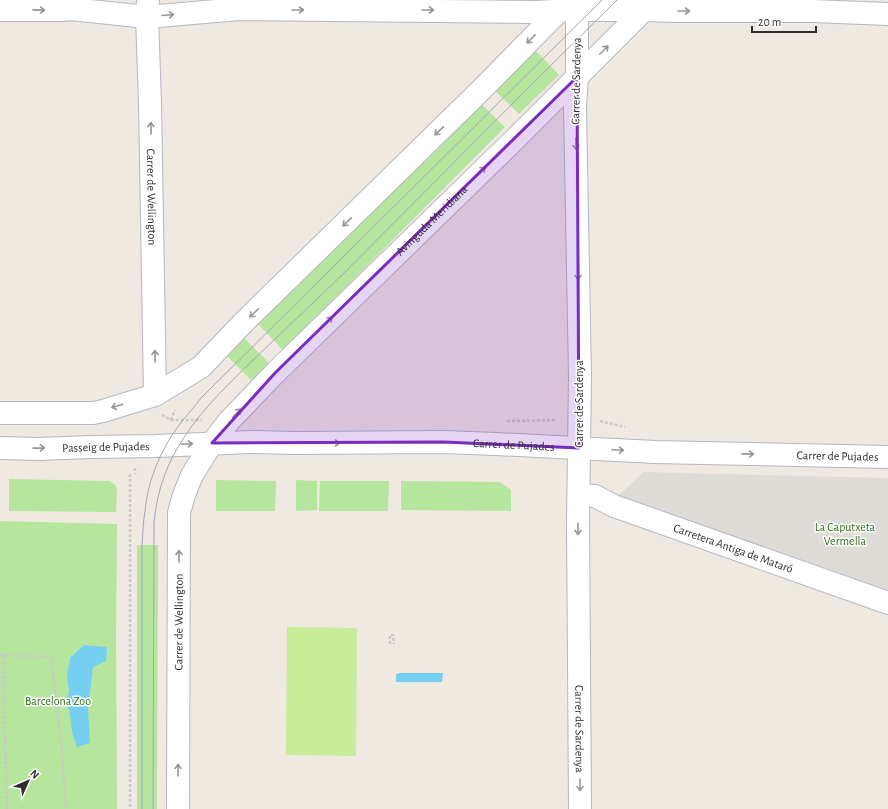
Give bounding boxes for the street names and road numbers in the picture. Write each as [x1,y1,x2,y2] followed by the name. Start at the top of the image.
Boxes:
[569,37,584,125] street label: Carrer de Sardenya
[145,148,158,245] street label: Carrer de Wellington
[394,183,470,258] street label: Avinguda Meridiana
[573,360,586,448] street label: Carrer de Sardenya
[473,437,555,453] street label: Carrer de Pujades
[62,440,150,454] street label: Passeig de Pujades
[797,449,879,463] street label: Carrer de Pujades
[672,521,795,575] street label: Carretera Antiga de Mataró
[172,574,185,670] street label: Carrer de Wellington
[573,685,586,773] street label: Carrer de Sardenya

